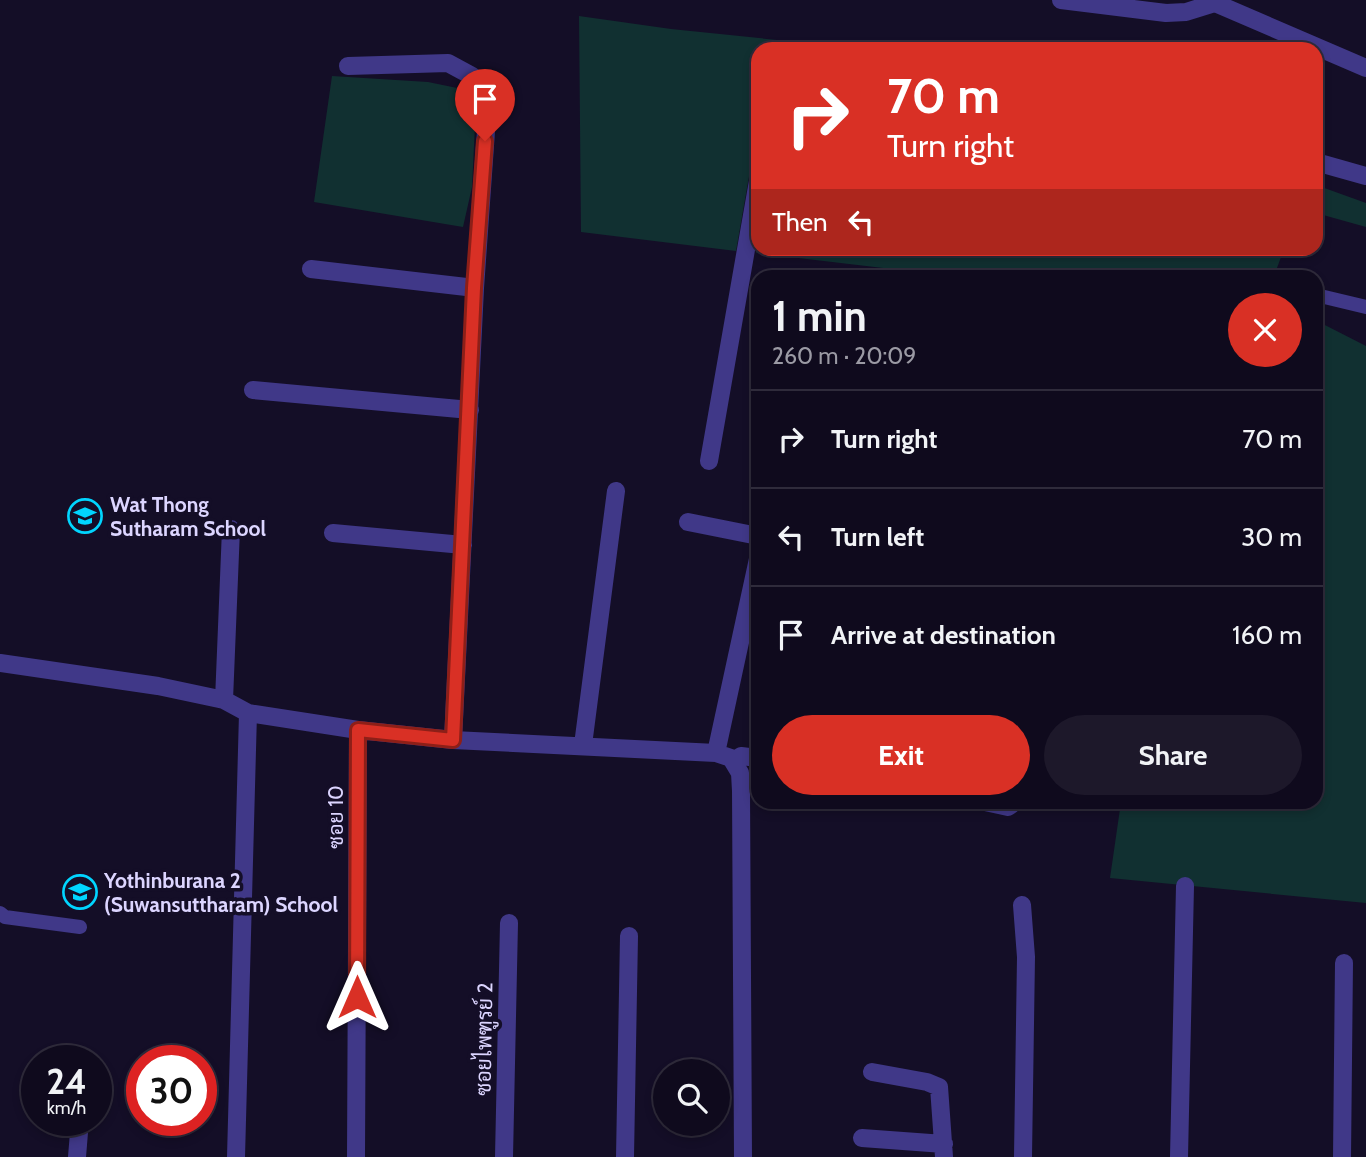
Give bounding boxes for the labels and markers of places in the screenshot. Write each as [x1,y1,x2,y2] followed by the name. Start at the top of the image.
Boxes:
[455,69,515,141] pin
[110,492,266,541] place label: Wat Thong Sutharam School
[66,497,104,535] school or university icon: Wat Thong Sutharam School
[103,868,338,917] place label: Yothinburana 2 (Suwansuttharam) School
[61,873,99,911] school or university icon: Yothinburana 2 (Suwansuttharam) School

